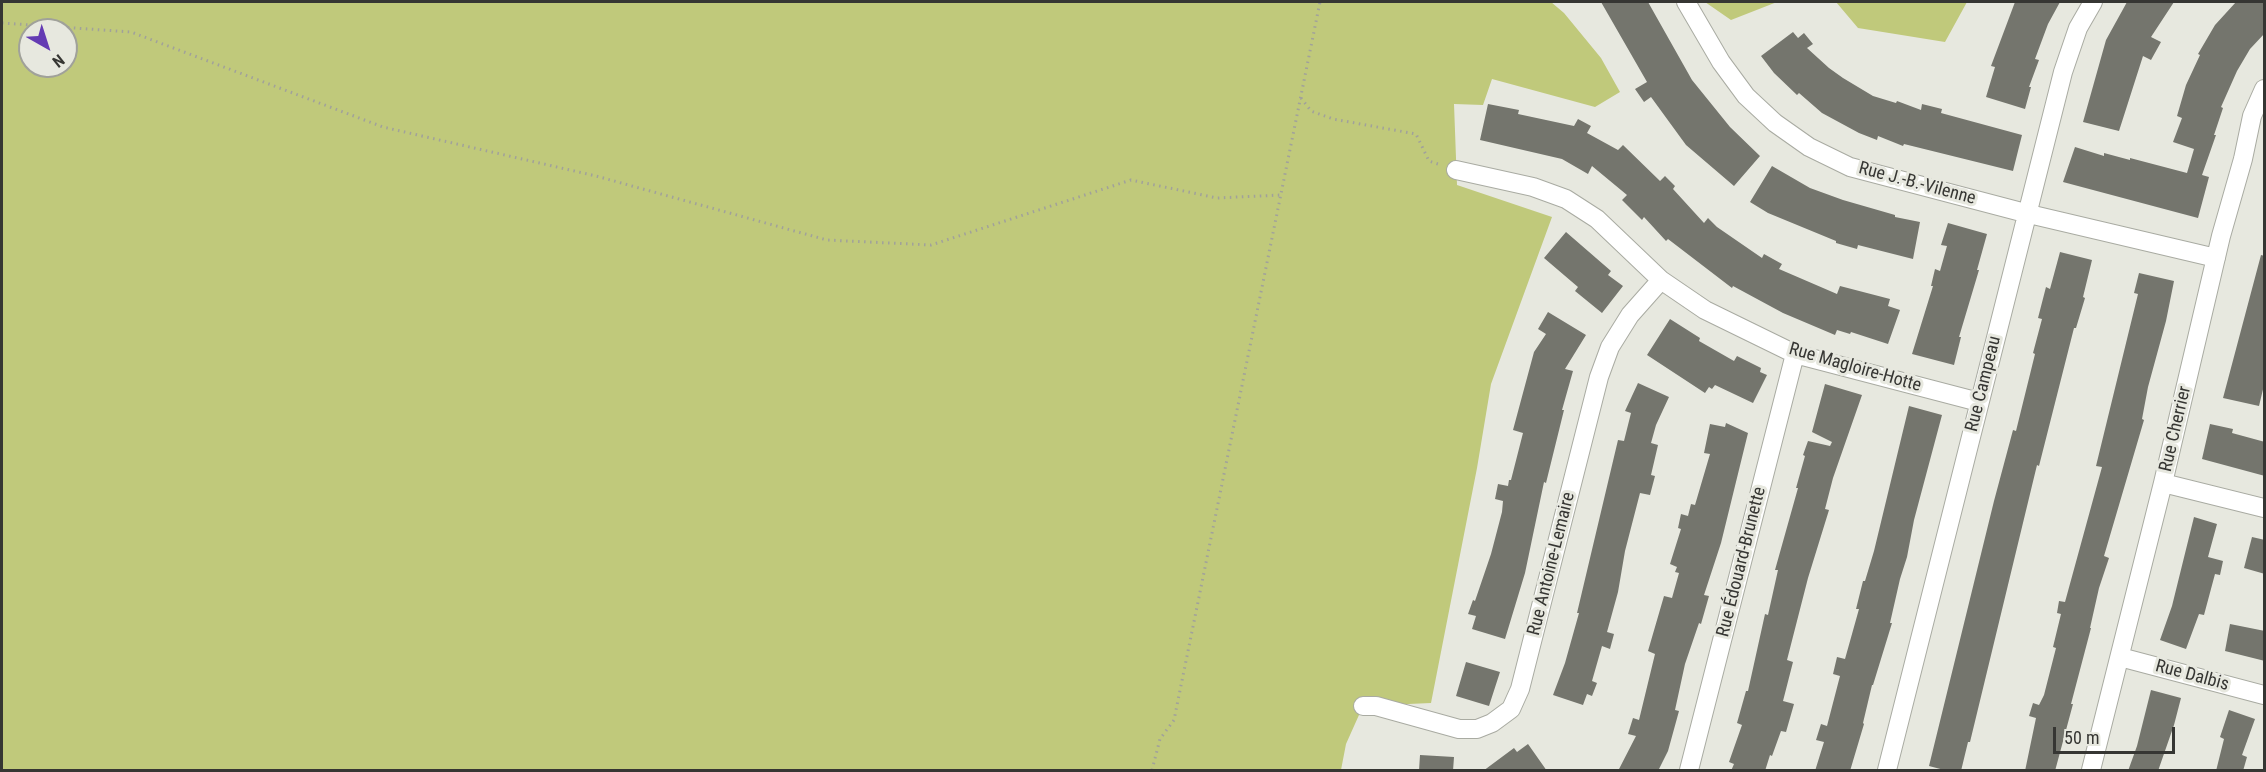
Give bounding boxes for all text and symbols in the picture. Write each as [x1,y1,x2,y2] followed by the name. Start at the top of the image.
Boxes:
[18,18,78,78] north arrow
[49,50,68,71] text: N
[1856,158,1978,210] street label: Rue J.-B.-Vilenne
[1962,334,2006,434] street label: Rue Campeau
[1786,339,1924,397] street label: Rue Magloire-Hotte
[2156,384,2196,474] street label: Rue Cherrier
[1713,485,1771,639] street label: Rue Édouard-Brunette
[1524,490,1580,638] street label: Rue Antoine-Lemaire
[2153,656,2231,696] street label: Rue Dalbis
[2056,715,2178,753] scale bar
[2064,727,2099,748] text: 50 m

